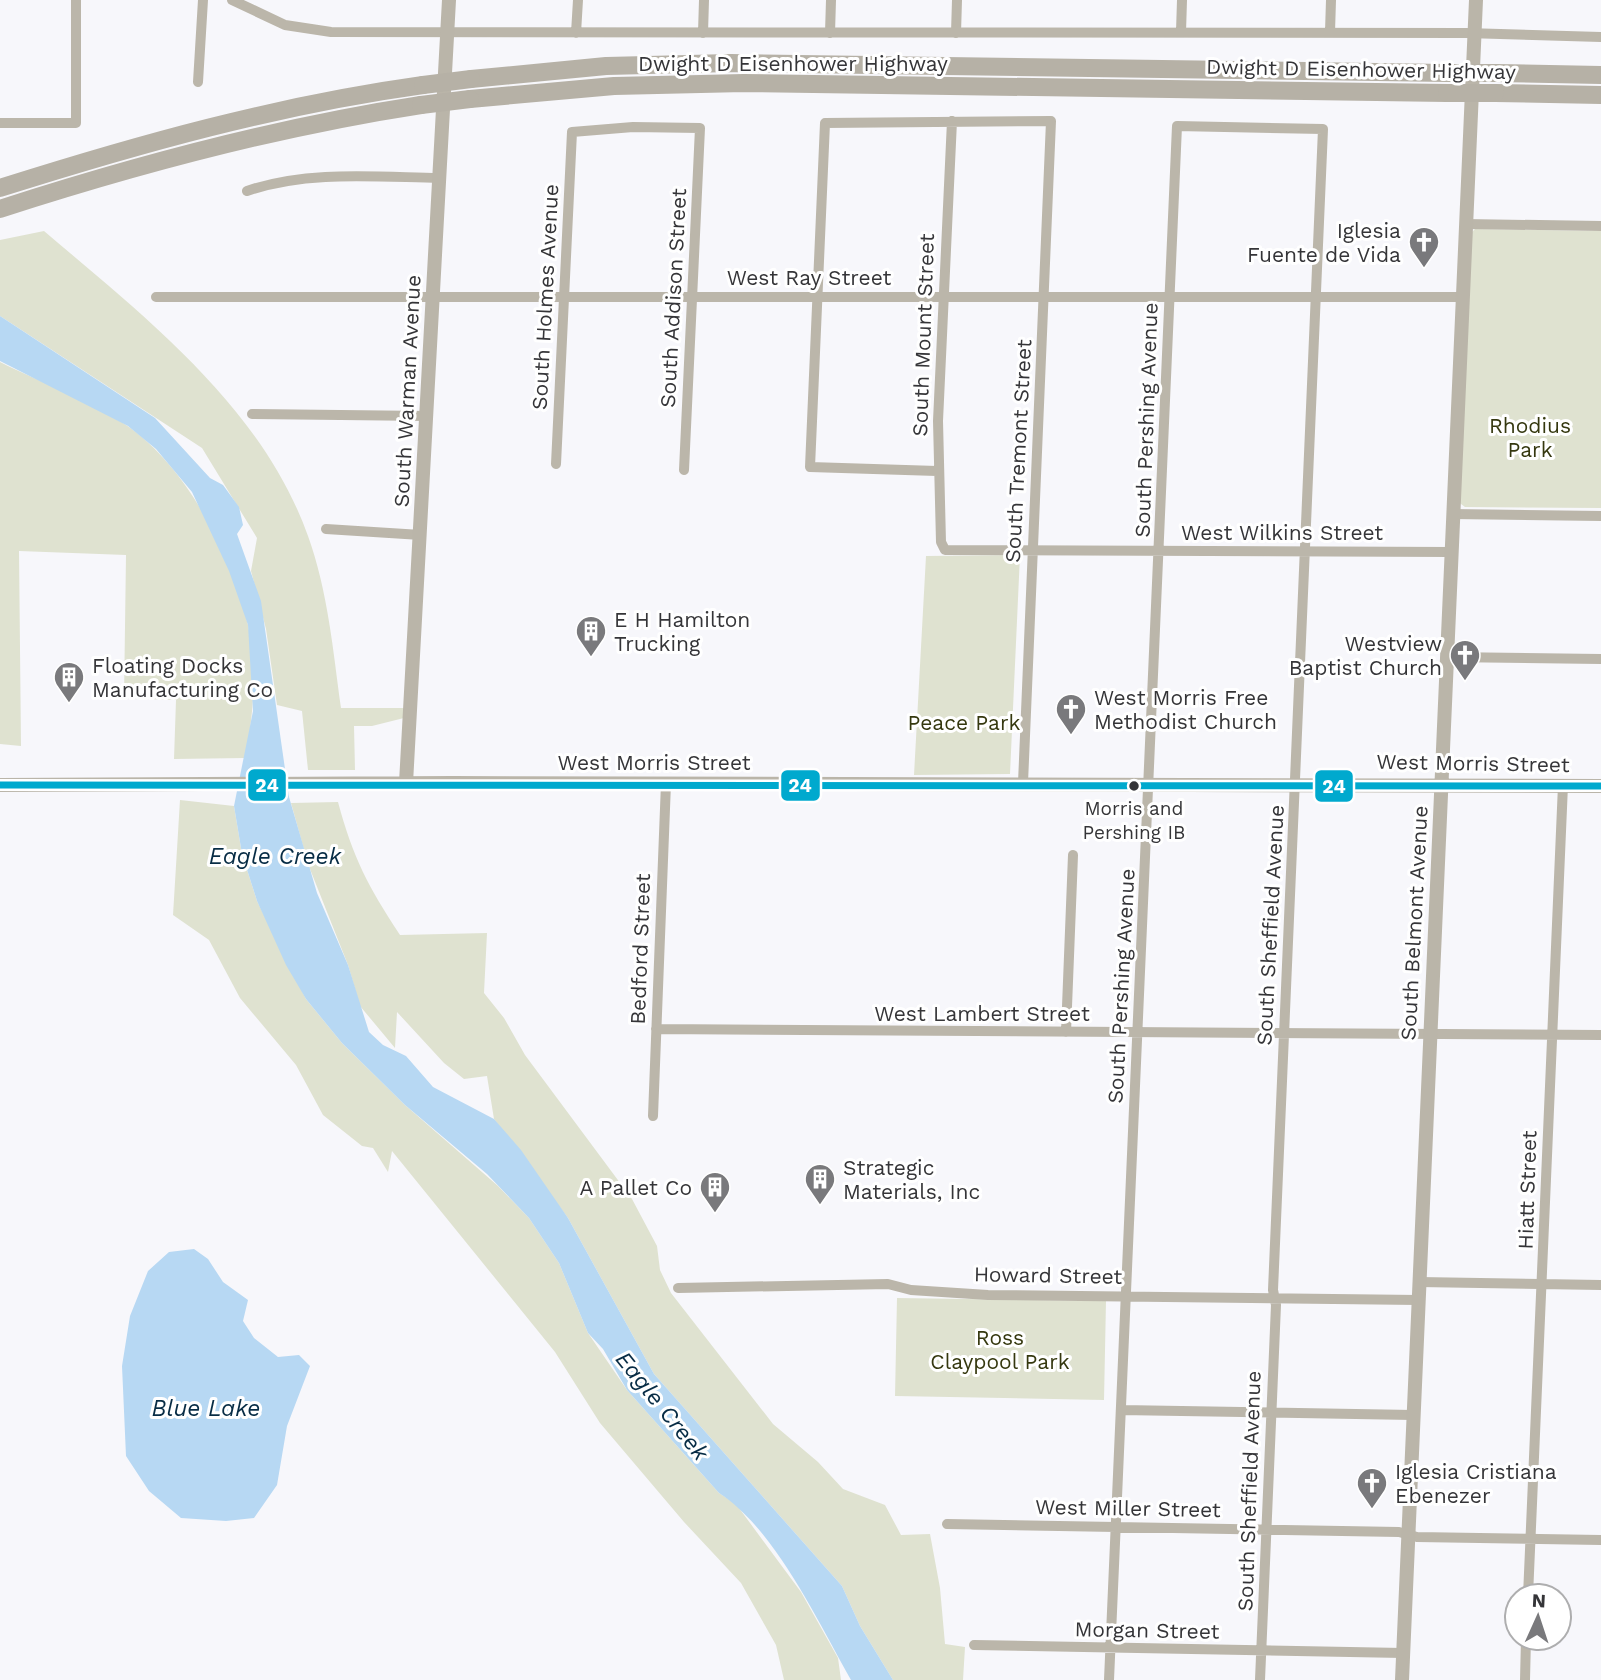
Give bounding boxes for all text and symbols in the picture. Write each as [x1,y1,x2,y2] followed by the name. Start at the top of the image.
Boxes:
[638,51,948,76] street label: Dwight D Eisenhower Highway
[1206,54,1516,84] street label: Dwight D Eisenhower Highway
[527,183,563,411] street label: South Holmes Avenue
[655,187,691,408] street label: South Addison Street
[1247,218,1401,267] place label: Iglesia Fuente de Vida
[1407,225,1441,269] church icon: Iglesia Fuente de Vida
[907,233,939,437] street label: South Mount Street
[727,265,891,290] street label: West Ray Street
[388,274,426,508] street label: South Warman Avenue
[1129,302,1163,538] street label: South Pershing Avenue
[1000,338,1036,563] street label: South Tremont Street
[1489,413,1571,462] park label: Rhodius Park
[1181,520,1383,545] street label: West Wilkins Street
[614,607,750,656] place label: E H Hamilton Trucking
[574,614,608,658] building icon: E H Hamilton Trucking
[1289,631,1442,680] place label: Westview Baptist Church
[1448,638,1482,682] church icon: Westview Baptist Church
[92,653,273,702] place label: Floating Docks Manufacturing Co
[52,660,86,704] building icon: Floating Docks Manufacturing Co
[1094,685,1277,734] place label: West Morris Free Methodist Church
[1054,692,1088,736] church icon: West Morris Free Methodist Church
[908,710,1021,735] park label: Peace Park
[1376,749,1570,777] street label: West Morris Street
[557,750,751,775] street label: West Morris Street
[247,768,287,802] line badge: 24
[780,769,821,802] line badge: 24
[1314,769,1354,803] line badge: 24
[255,774,279,797] text: 24
[788,774,812,797] text: 24
[1322,775,1346,798] text: 24
[1127,779,1141,793] marker: Morris and Pershing IB
[1083,797,1185,844] place label: Morris and Pershing IB
[1251,804,1289,1046] street label: South Sheffield Avenue
[1395,805,1433,1041] street label: South Belmont Avenue
[209,843,343,870] water label: Eagle Creek
[1102,868,1140,1104] street label: South Pershing Avenue
[625,873,655,1025] street label: Bedford Street
[874,1001,1090,1026] street label: West Lambert Street
[1512,1130,1542,1250] street label: Hiatt Street
[843,1155,980,1204] place label: Strategic Materials, Inc
[803,1162,837,1206] building icon: Strategic Materials, Inc
[698,1170,732,1214] building icon: A Pallet Co
[580,1175,692,1200] place label: A Pallet Co
[974,1261,1123,1289] street label: Howard Street
[930,1325,1070,1374] park label: Ross Claypool Park
[610,1346,715,1467] water label: Eagle Creek
[1232,1370,1266,1612] street label: South Sheffield Avenue
[152,1395,260,1422] water label: Blue Lake
[1395,1459,1557,1508] place label: Iglesia Cristiana Ebenezer
[1355,1466,1389,1510] church icon: Iglesia Cristiana Ebenezer
[1035,1494,1221,1522] street label: West Miller Street
[1503,1582,1573,1652] north arrow
[1531,1589,1547,1612] text: N
[1074,1616,1220,1644] street label: Morgan Street

